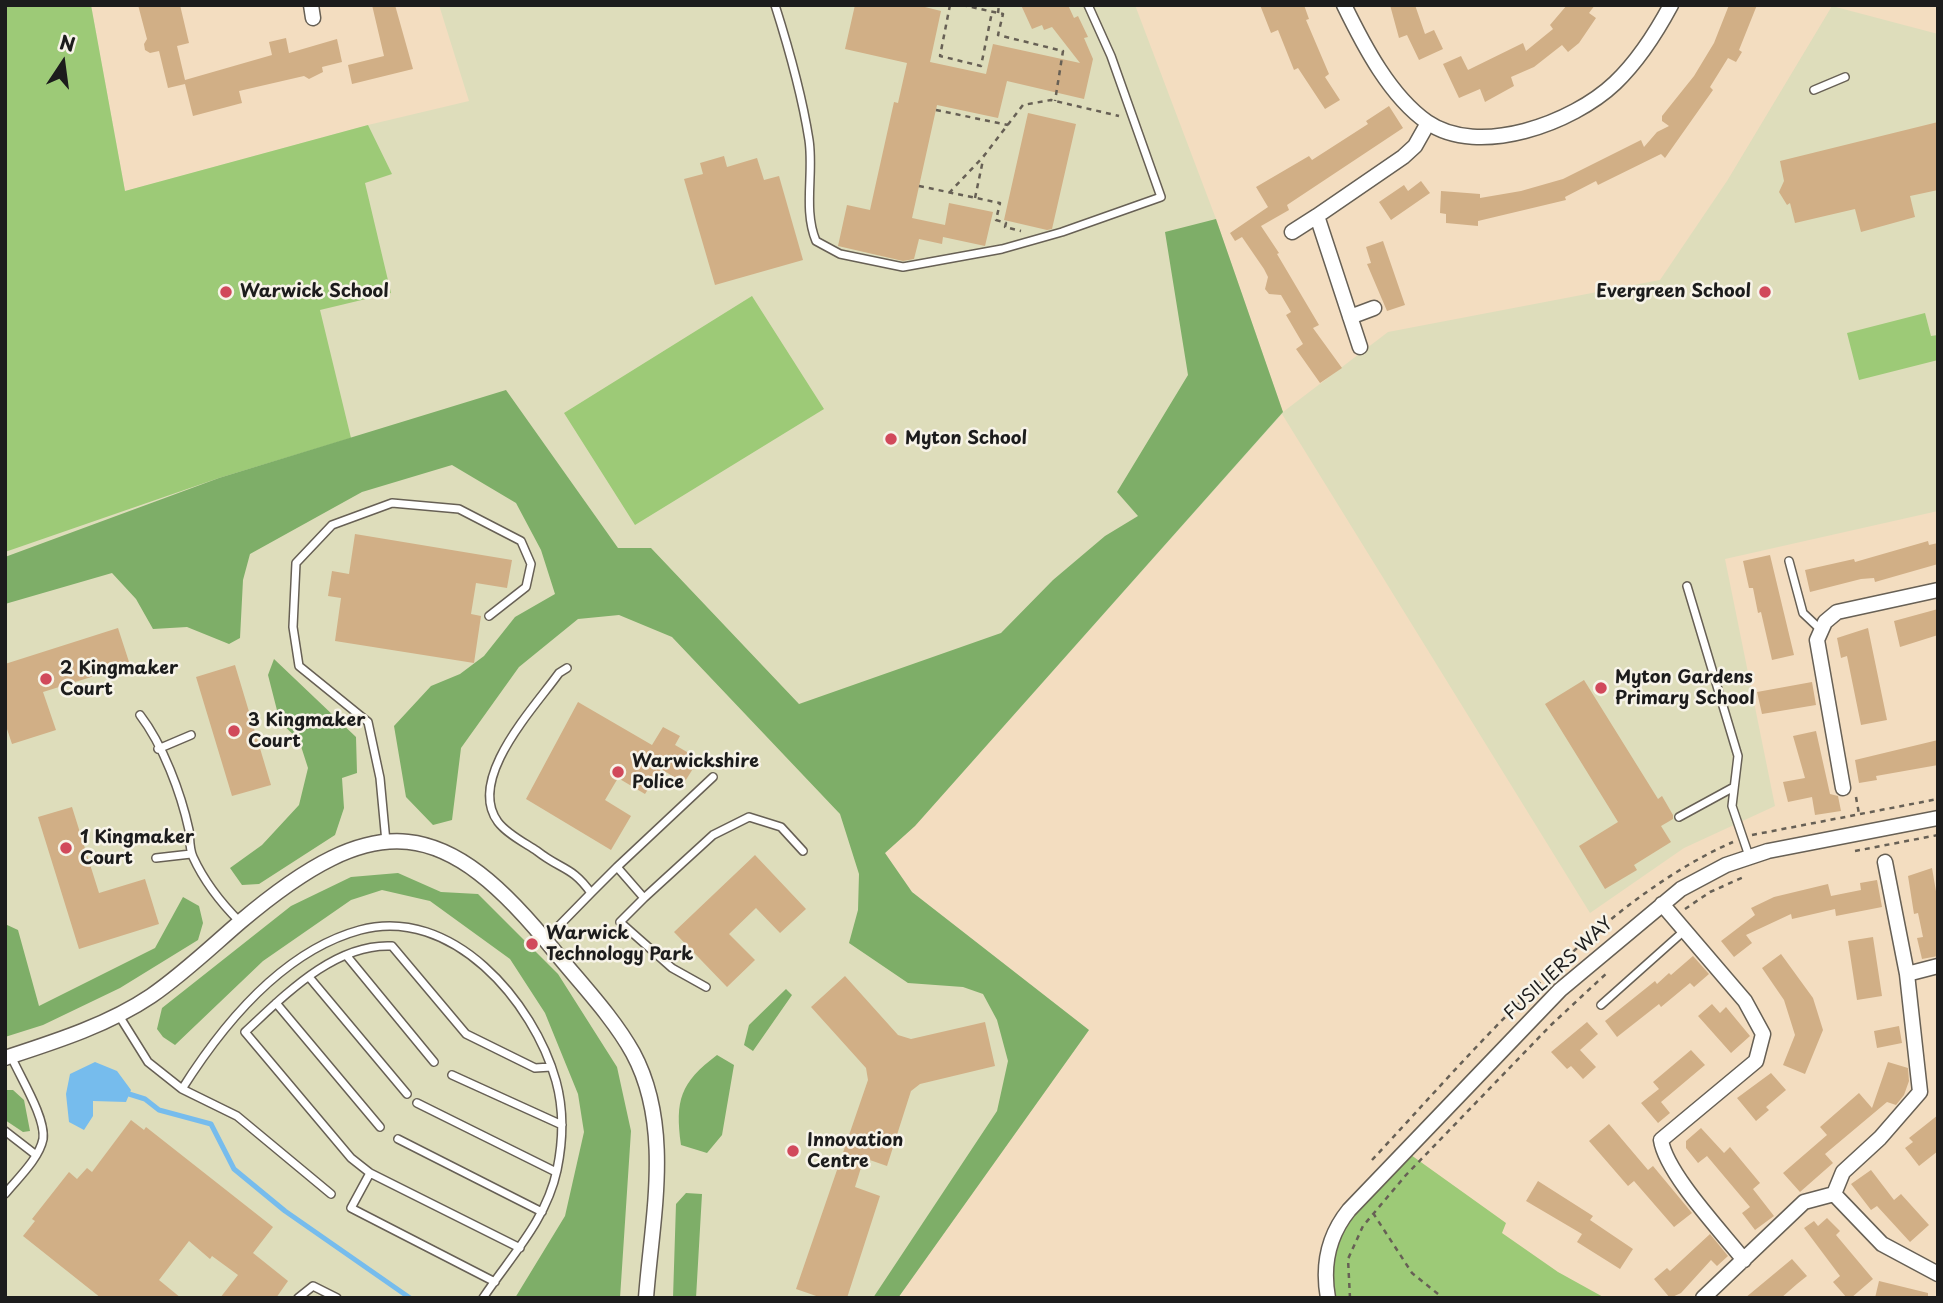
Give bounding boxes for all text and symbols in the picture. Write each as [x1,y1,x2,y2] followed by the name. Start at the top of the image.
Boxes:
[57,27,78,58] text: N
[28,28,98,98] north arrow
[240,281,389,303] place label: Warwick School
[1596,281,1751,303] place label: Evergreen School
[218,284,234,300] marker: Warwick School
[1757,284,1773,300] marker: Evergreen School
[905,428,1027,450] place label: Myton School
[883,431,899,447] marker: Myton School
[60,658,178,700] place label: 2 Kingmaker Court
[1615,667,1755,710] place label: Myton Gardens Primary School
[38,671,54,687] marker: 2 Kingmaker Court
[1593,680,1609,696] marker: Myton Gardens Primary School
[248,710,365,752] place label: 3 Kingmaker Court
[226,723,242,739] marker: 3 Kingmaker Court
[632,751,759,794] place label: Warwickshire Police
[610,764,626,780] marker: Warwickshire Police
[80,827,194,870] place label: 1 Kingmaker Court
[58,840,74,856] marker: 1 Kingmaker Court
[1500,913,1618,1025] street label: FUSILIERS WAY
[546,923,693,965] place label: Warwick Technology Park
[524,936,540,952] marker: Warwick Technology Park
[807,1130,903,1172] place label: Innovation Centre
[785,1143,801,1159] marker: Innovation Centre

